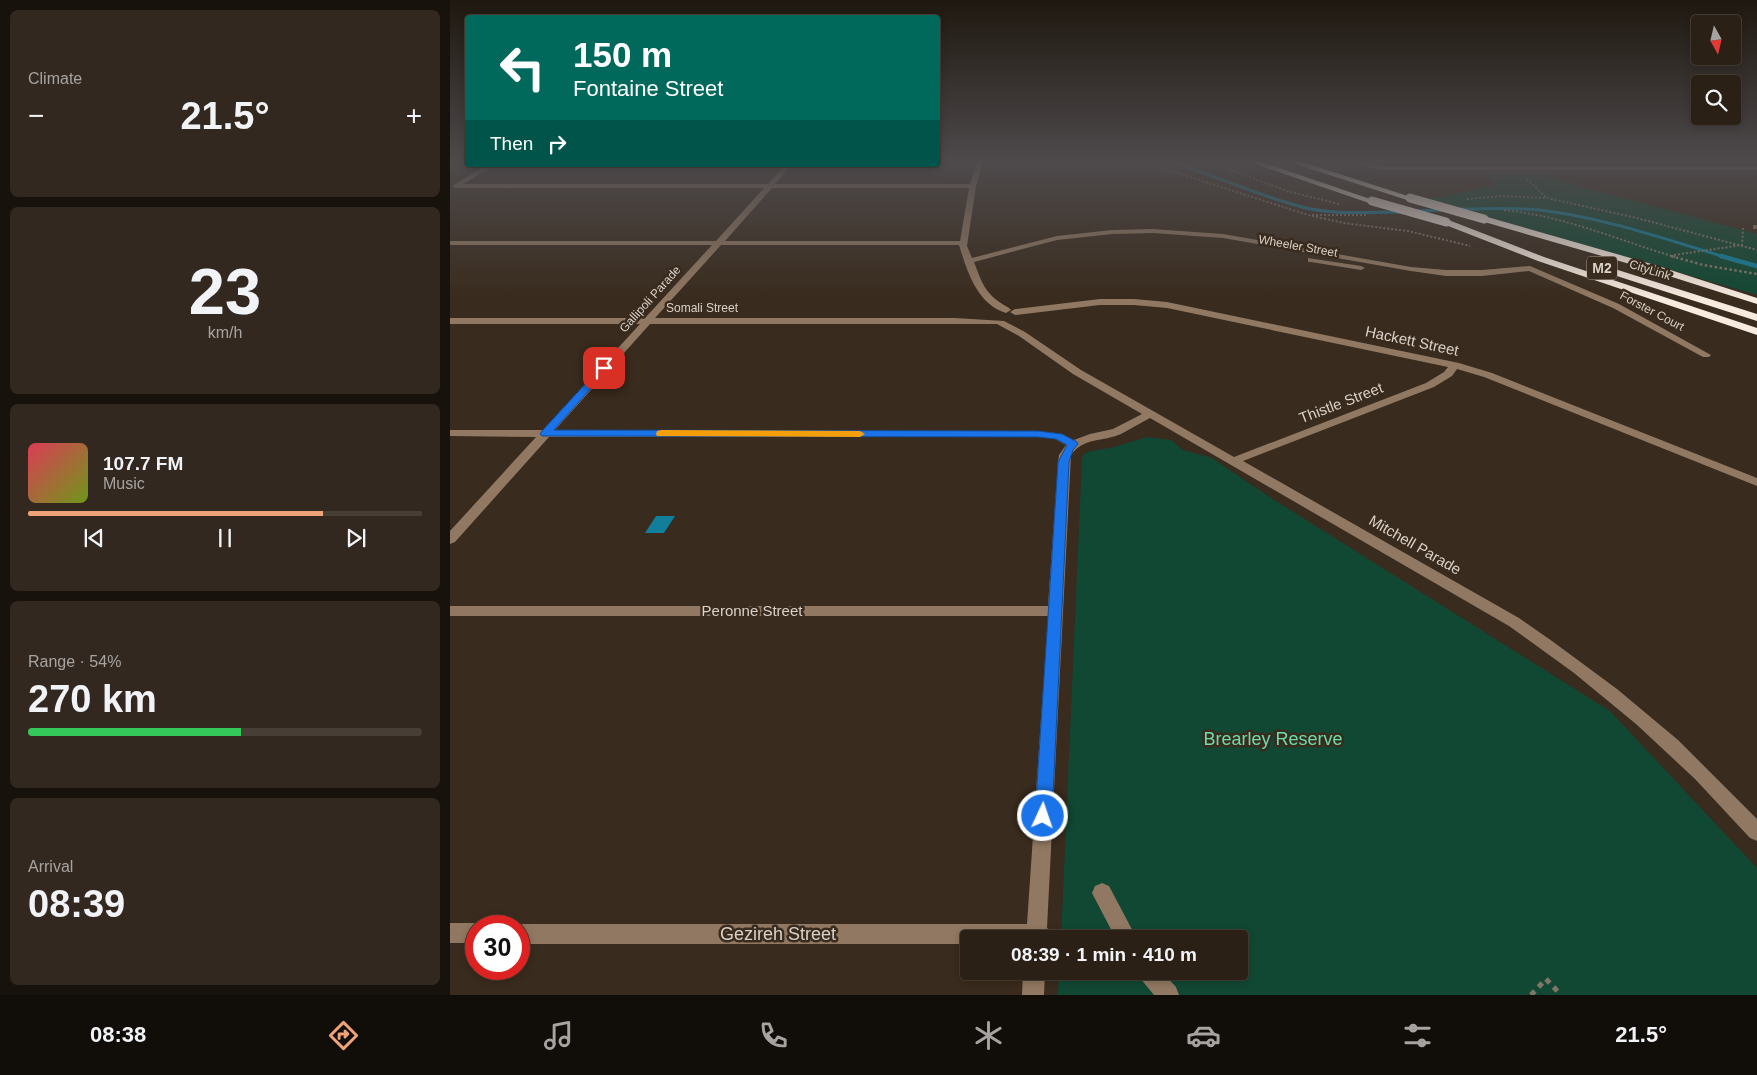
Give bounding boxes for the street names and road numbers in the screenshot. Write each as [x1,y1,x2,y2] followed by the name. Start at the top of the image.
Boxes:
[1257,232,1339,260] street label: Wheeler Street
[1587,256,1617,280] road number: M2
[1628,257,1673,283] street label: CityLink
[616,263,684,335] street label: Gallipoli Parade
[1618,288,1687,334] street label: Forster Court
[666,301,739,315] street label: Somali Street
[1364,322,1461,359] street label: Hackett Street
[1297,378,1386,426] street label: Thistle Street
[1366,511,1464,578] street label: Mitchell Parade
[702,602,803,619] street label: Peronne Street
[720,924,836,944] street label: Gezireh Street

